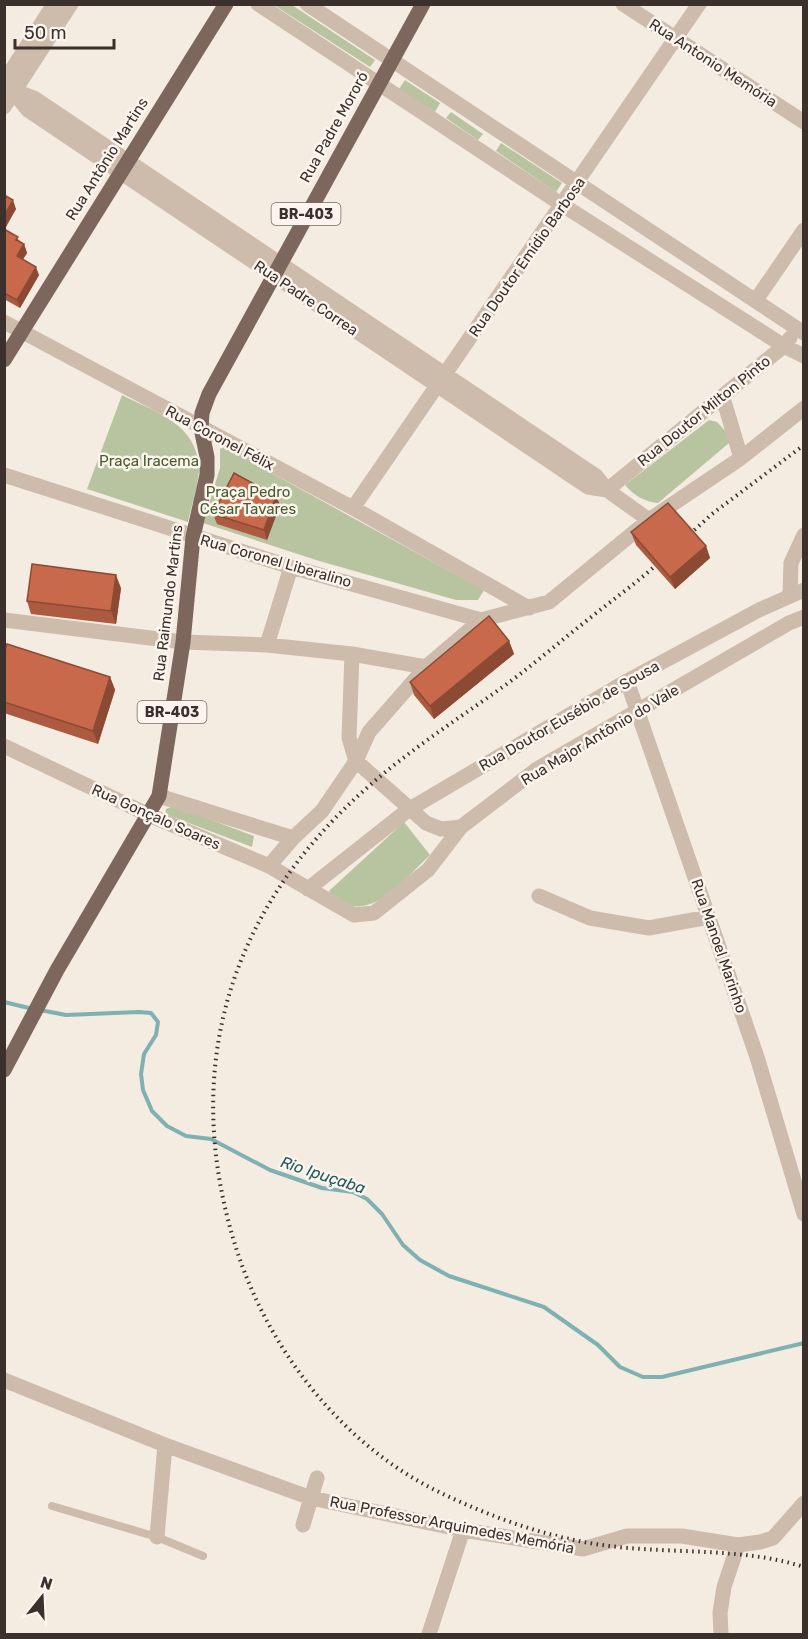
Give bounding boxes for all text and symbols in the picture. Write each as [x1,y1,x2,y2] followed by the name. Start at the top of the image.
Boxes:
[15,12,114,50] scale bar
[646,15,780,111] street label: Rua Antonio Memória
[24,22,67,44] text: 50 m
[296,68,372,186] street label: Rua Padre Mororó
[62,94,152,224] street label: Rua Antônio Martins
[465,174,589,340] street label: Rua Doutor Emídio Barbosa
[272,203,340,225] road number: BR-403
[251,257,361,339] street label: Rua Padre Correa
[634,352,774,470] street label: Rua Doutor Milton Pinto
[162,402,278,474] street label: Rua Coronel Félix
[99,452,199,470] park label: Praça Iracema
[200,483,296,518] park label: Praça Pedro César Tavares
[149,523,187,682] street label: Rua Raimundo Martins
[198,531,354,591] street label: Rua Coronel Liberalino
[476,657,662,775] street label: Rua Doutor Eusébio de Sousa
[518,681,682,789] street label: Rua Major Antônio do Vale
[138,701,207,723] road number: BR-403
[89,781,223,854] street label: Rua Gonçalo Soares
[688,877,750,1015] street label: Rua Manoel Marinho
[278,1152,368,1198] water label: Rio Ipuçaba
[328,1492,576,1558] street label: Rua Professor Arquimedes Memória
[12,1567,72,1627] north arrow
[38,1572,55,1594] text: N

